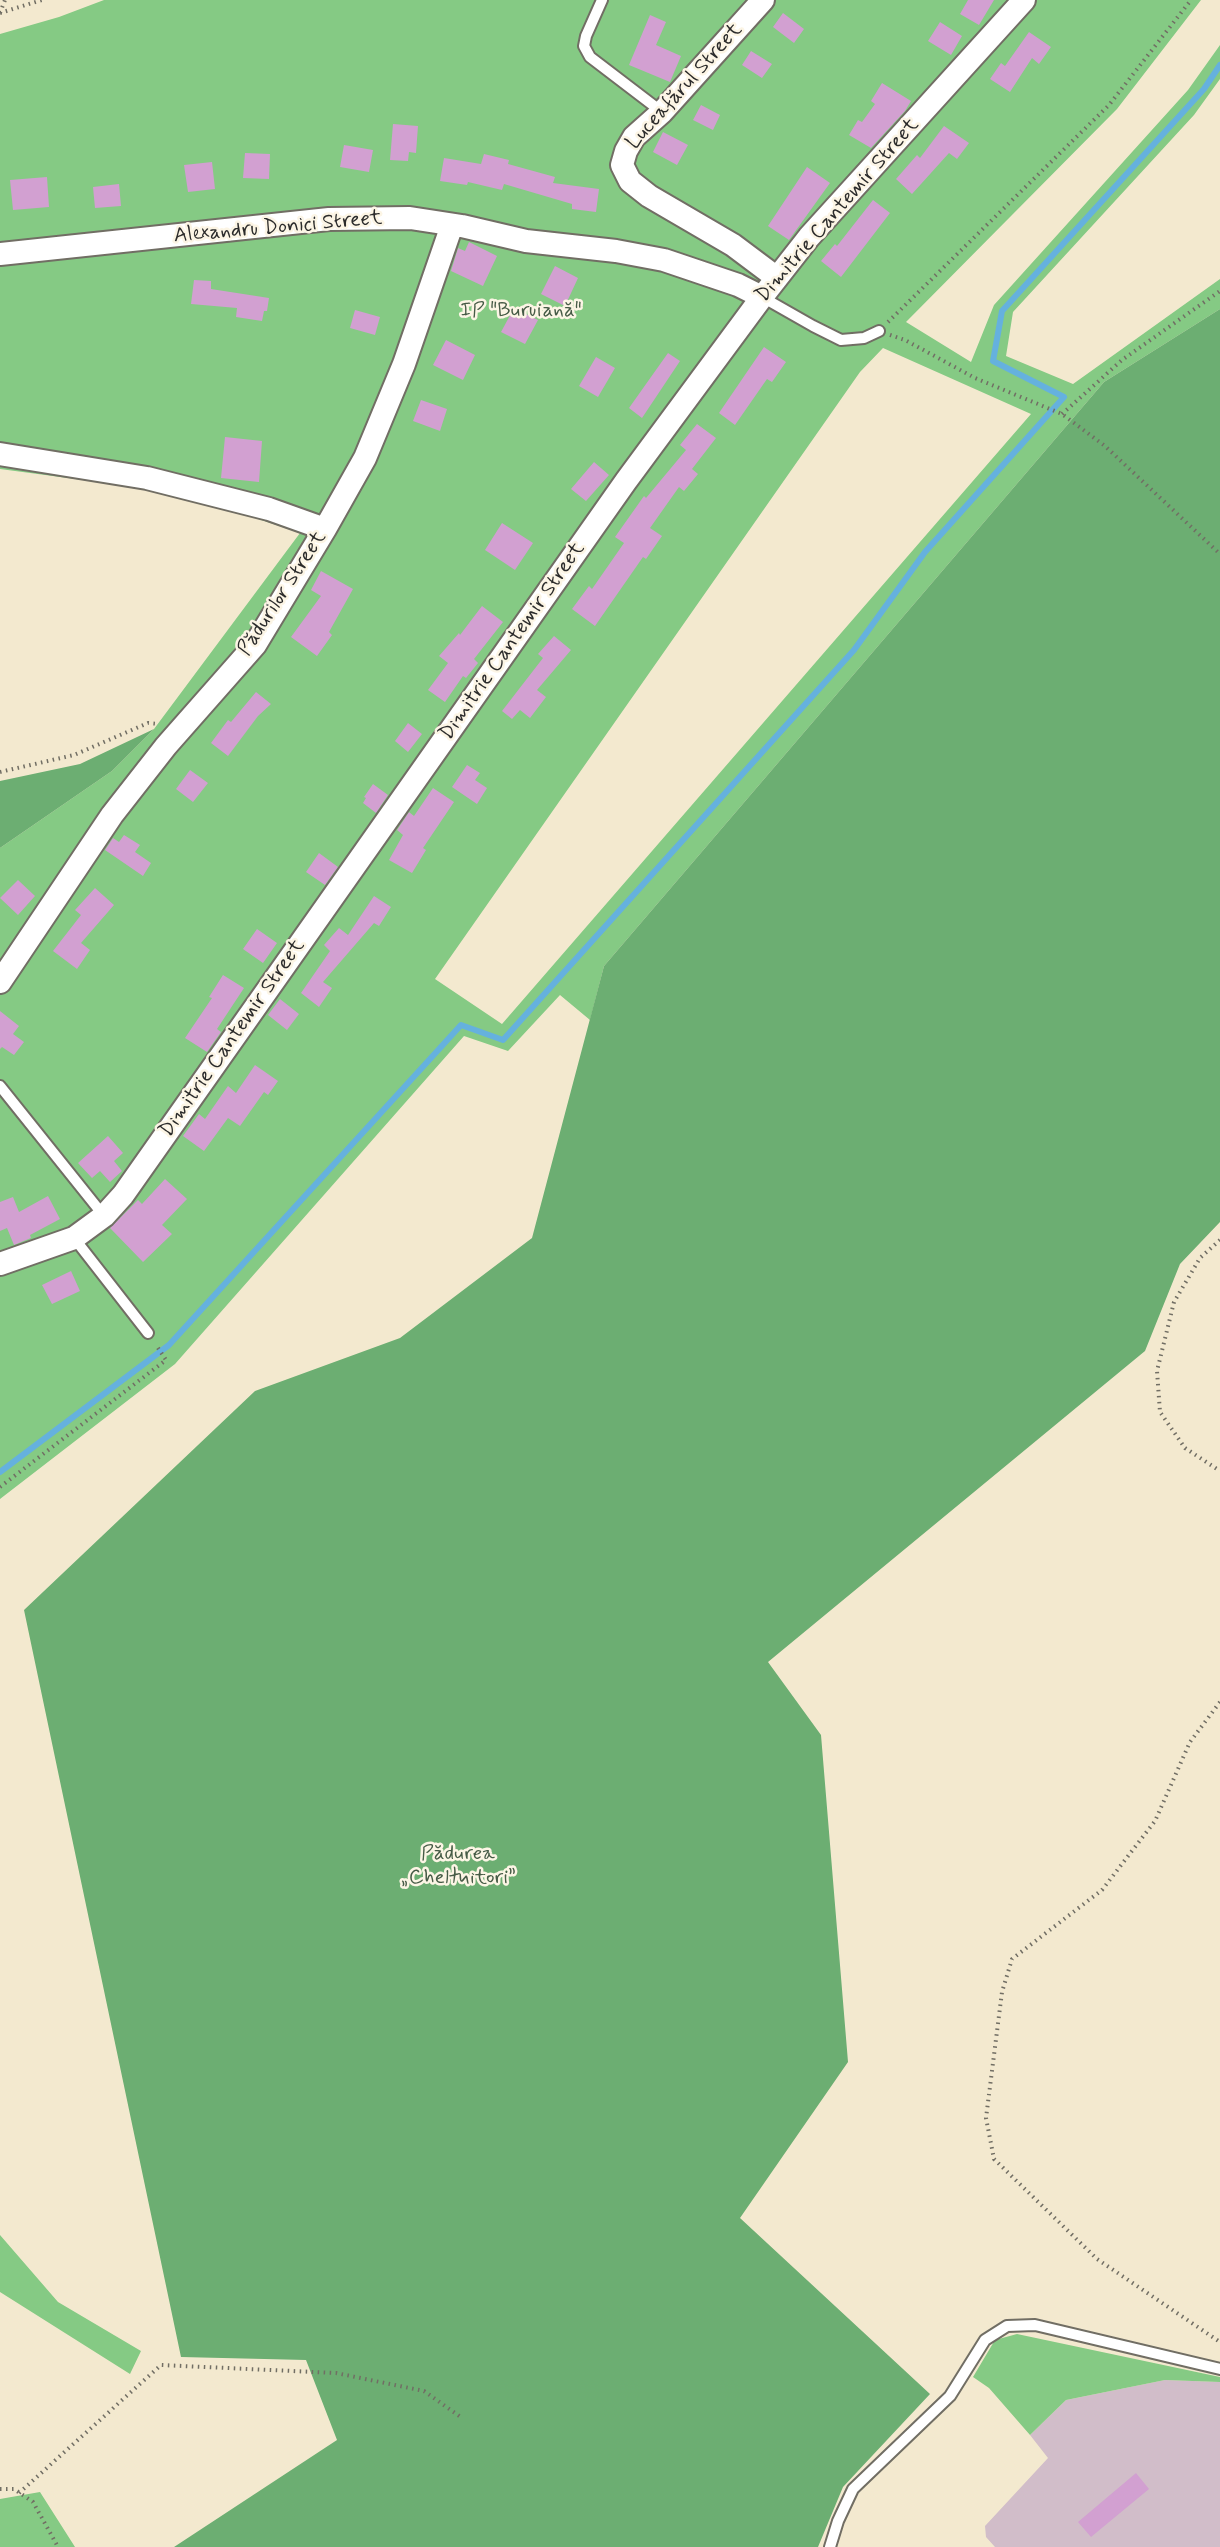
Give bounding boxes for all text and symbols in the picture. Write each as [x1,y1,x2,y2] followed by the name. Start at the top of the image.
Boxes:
[622,19,748,155] street label: Luceafărul Street
[751,114,925,308] street label: Dimitrie Cantemir Street
[173,206,383,250] street label: Alexandru Donici Street
[460,299,582,325] park label: IP "Buruiană"
[233,527,333,661] street label: Pădurilor Street
[435,538,591,746] street label: Dimitrie Cantemir Street
[155,935,311,1143] street label: Dimitrie Cantemir Street
[400,1842,516,1892] park label: Pădurea „Cheltuitori”

